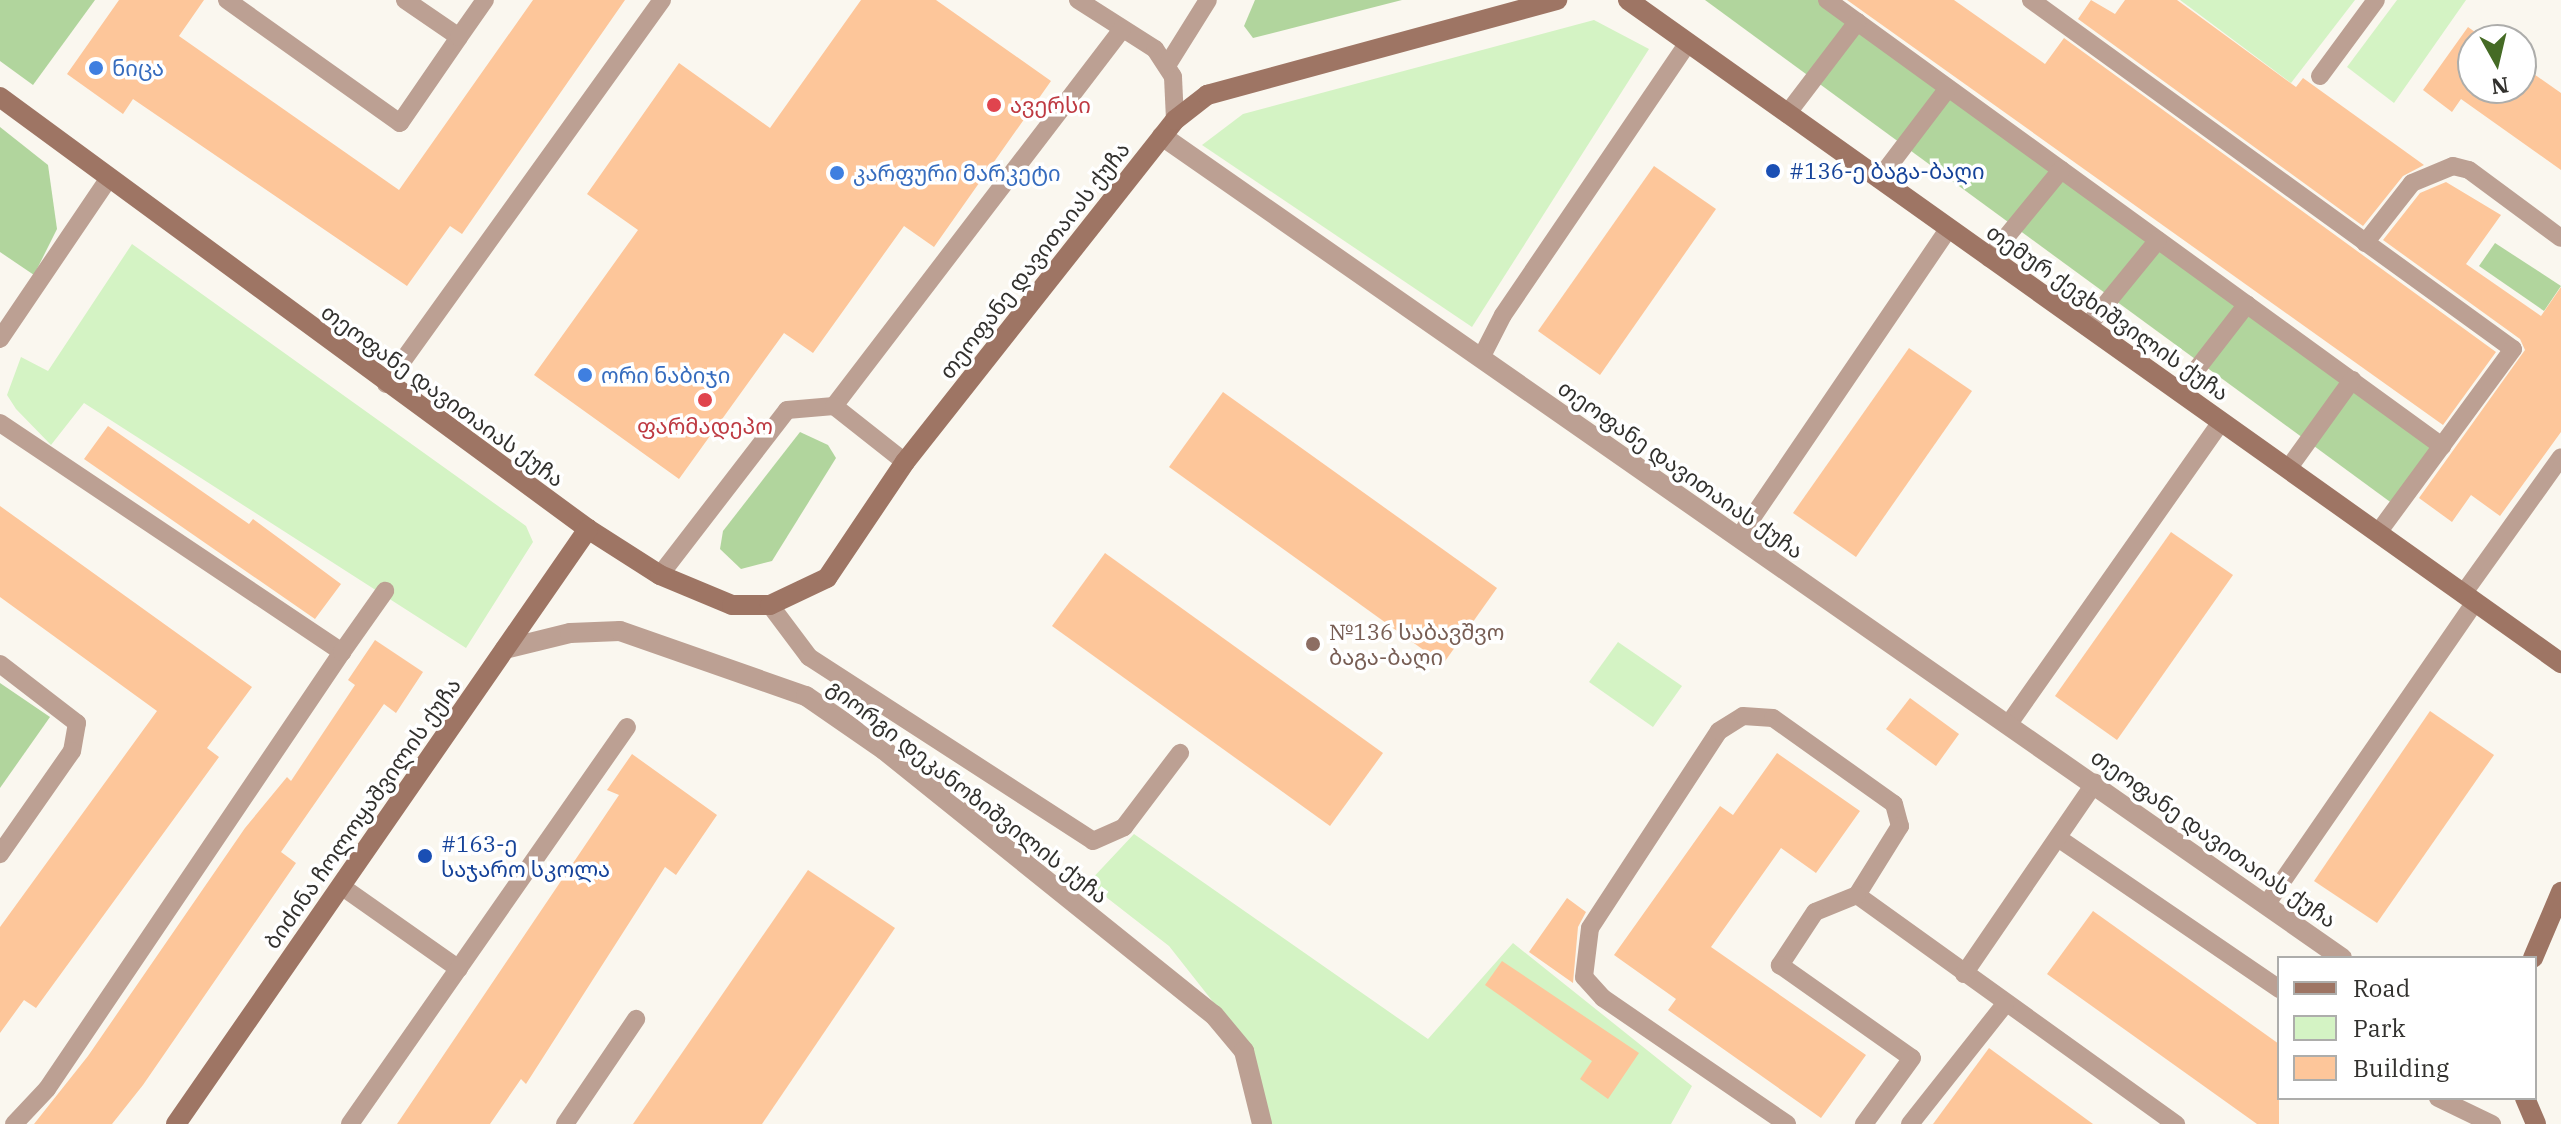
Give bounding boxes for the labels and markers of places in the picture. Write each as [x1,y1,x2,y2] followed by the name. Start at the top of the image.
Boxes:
[112,55,164,81] place label: ნიცა
[87,59,105,77] marker: ნიცა
[1010,92,1091,118] place label: ავერსი
[985,96,1003,114] marker: ავერსი
[1789,158,1985,184] place label: #136-ე ბაგა-ბაღი
[853,160,1061,186] place label: კარფური მარკეტი
[1764,162,1782,180] marker: #136-ე ბაგა-ბაღი
[828,164,846,182] marker: კარფური მარკეტი
[601,362,730,388] place label: ორი ნაბიჯი
[576,366,594,384] marker: ორი ნაბიჯი
[696,391,714,409] marker: ფარმადეპო
[637,413,773,439] place label: ფარმადეპო
[1329,618,1504,670] place label: №136 საბავშვო ბაგა-ბაღი
[1304,635,1322,653] marker: №136 საბავშვო ბაგა-ბაღი
[441,830,610,882] place label: #163-ე საჯარო სკოლა
[416,847,434,865] marker: #163-ე საჯარო სკოლა

